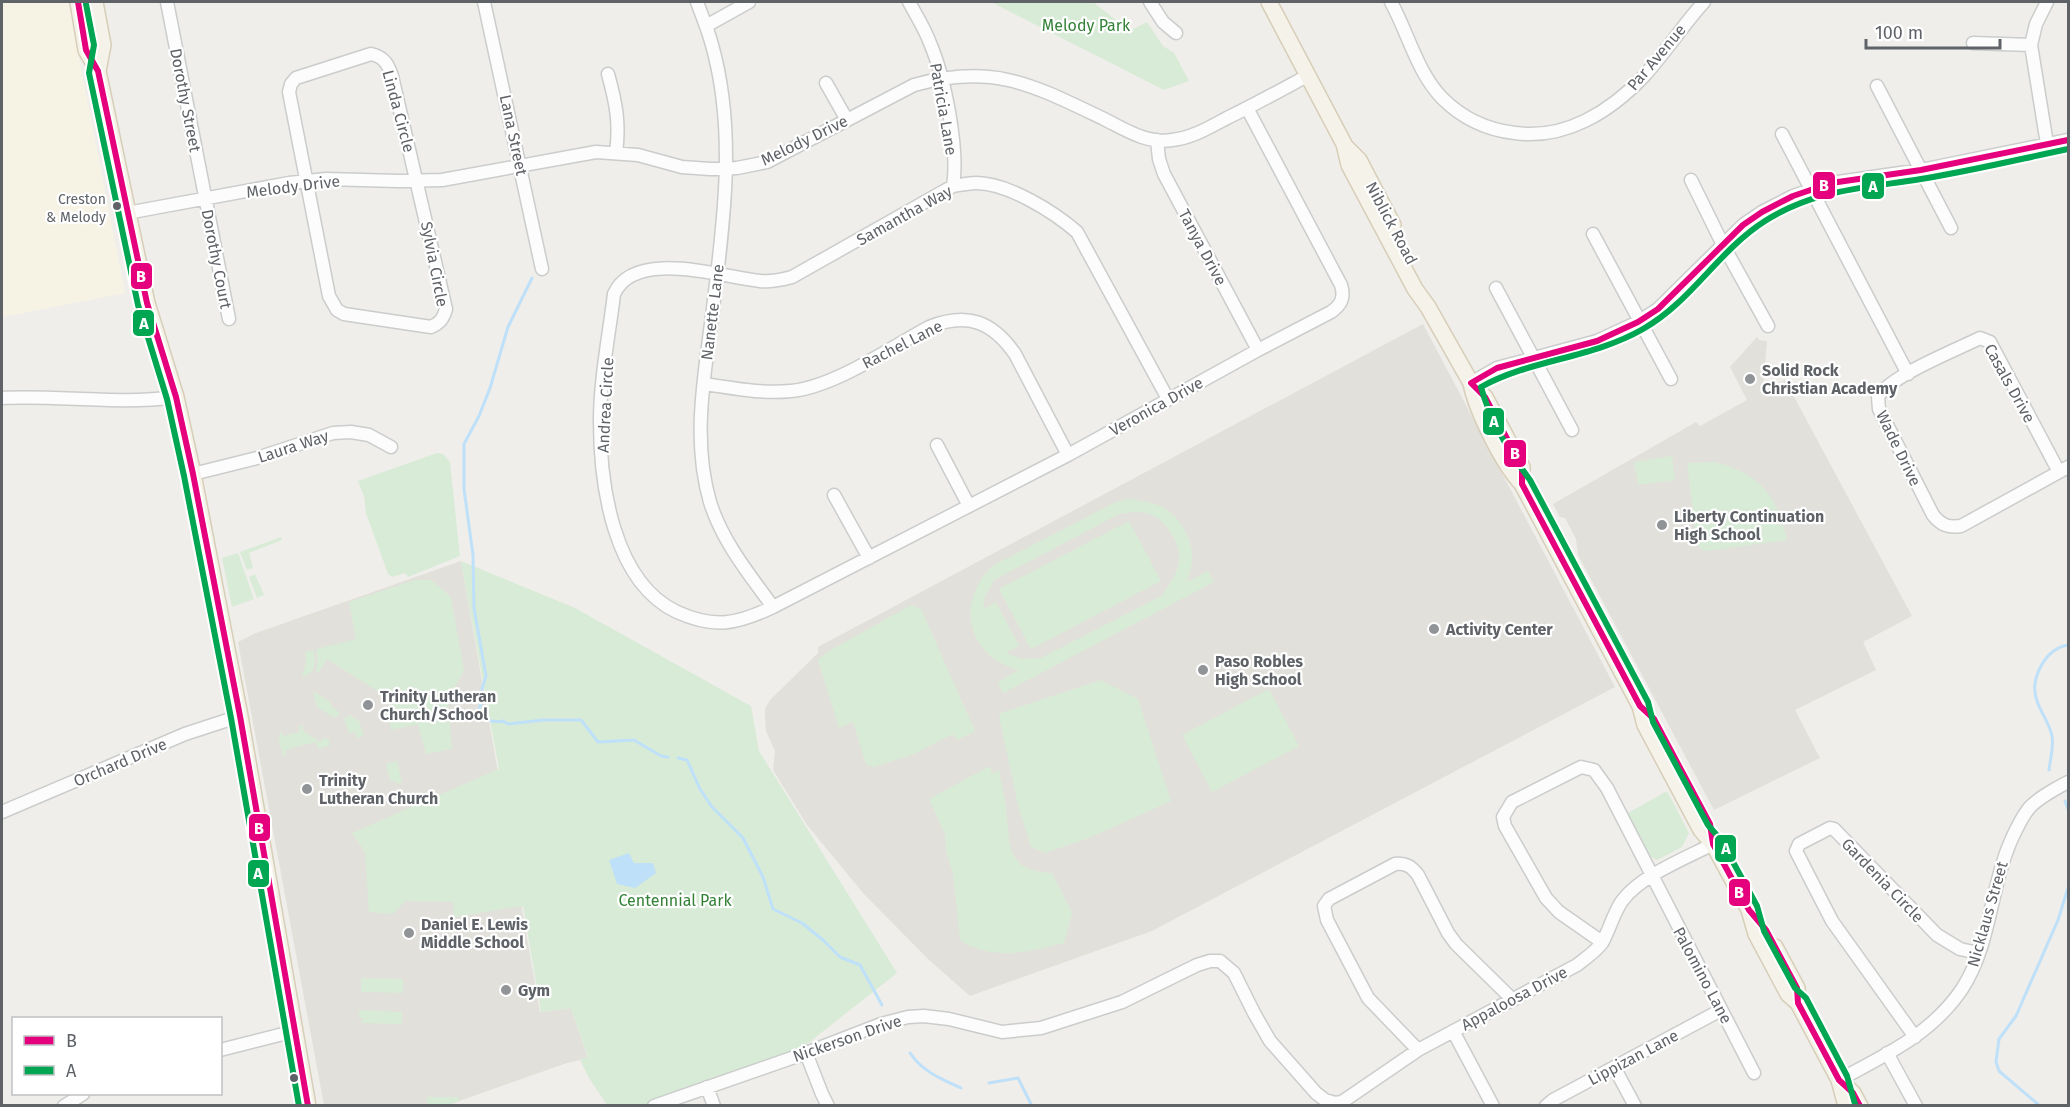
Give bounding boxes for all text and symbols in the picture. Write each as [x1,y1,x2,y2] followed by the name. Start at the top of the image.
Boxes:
[1866,12,2000,50] scale bar
[1042,16,1131,35] park label: Melody Park
[1623,20,1690,94] street label: Par Avenue
[1875,22,1923,44] text: 100 m
[166,47,205,154] street label: Dorothy Street
[926,61,961,157] street label: Patricia Lane
[378,68,419,154] street label: Linda Circle
[496,93,531,178] street label: Lana Street
[758,111,851,170] street label: Melody Drive
[245,171,341,202] street label: Melody Drive
[1812,171,1836,200] line badge: B
[1861,172,1885,200] line badge: A
[1819,176,1829,195] text: B
[1867,177,1878,196] text: A
[1362,179,1421,268] street label: Niblick Road
[853,181,955,250] street label: Samantha Way
[46,191,106,226] place label: Creston & Melody
[111,200,123,212] marker: Creston & Melody
[1175,206,1231,289] street label: Tanya Drive
[198,208,236,311] street label: Dorothy Court
[417,220,452,308] street label: Sylvia Circle
[130,262,153,290] line badge: B
[697,263,728,361] street label: Nanette Lane
[136,267,146,286] text: B
[132,309,155,337] line badge: A
[138,314,149,333] text: A
[859,316,946,373] street label: Rachel Lane
[1980,341,2039,426] street label: Casals Drive
[594,357,617,453] street label: Andrea Circle
[1762,361,1898,398] place label: Solid Rock Christian Academy
[1743,372,1757,386] marker: Solid Rock Christian Academy
[1106,373,1206,440] street label: Veronica Drive
[1482,407,1505,436] line badge: A
[1872,407,1925,489] street label: Wade Drive
[1488,412,1499,431] text: A
[255,426,331,467] street label: Laura Way
[1503,439,1527,468] line badge: B
[1510,444,1520,463] text: B
[1674,507,1824,544] place label: Liberty Continuation High School
[1655,518,1669,532] marker: Liberty Continuation High School
[1445,620,1553,639] place label: Activity Center
[1427,622,1441,636] marker: Activity Center
[1215,652,1303,689] place label: Paso Robles High School
[1196,663,1210,677] marker: Paso Robles High School
[380,687,496,724] place label: Trinity Lutheran Church/School
[361,698,375,712] marker: Trinity Lutheran Church/School
[71,734,170,791] street label: Orchard Drive
[319,771,438,808] place label: Trinity Lutheran Church
[300,782,314,796] marker: Trinity Lutheran Church
[248,813,271,842] line badge: B
[254,819,264,838] text: B
[1714,834,1737,863] line badge: A
[1838,834,1928,926] street label: Gardenia Circle
[1720,839,1731,858] text: A
[247,859,270,888] line badge: A
[1963,859,2012,969] street label: Nicklaus Street
[252,864,263,883] text: A
[1728,878,1751,907] line badge: B
[1734,883,1744,902] text: B
[618,891,732,910] park label: Centennial Park
[421,915,528,952] place label: Daniel E. Lewis Middle School
[1669,924,1736,1027] street label: Palomino Lane
[402,926,416,940] marker: Daniel E. Lewis Middle School
[1458,962,1571,1034] street label: Appaloosa Drive
[518,981,550,1000] place label: Gym
[499,983,513,997] marker: Gym
[790,1011,904,1066] street label: Nickerson Drive
[12,1017,222,1095] legend
[1585,1026,1682,1089] street label: Lippizan Lane
[66,1030,77,1052] text: B
[66,1060,77,1082] text: A
[288,1072,300,1084] unlabelled marker

